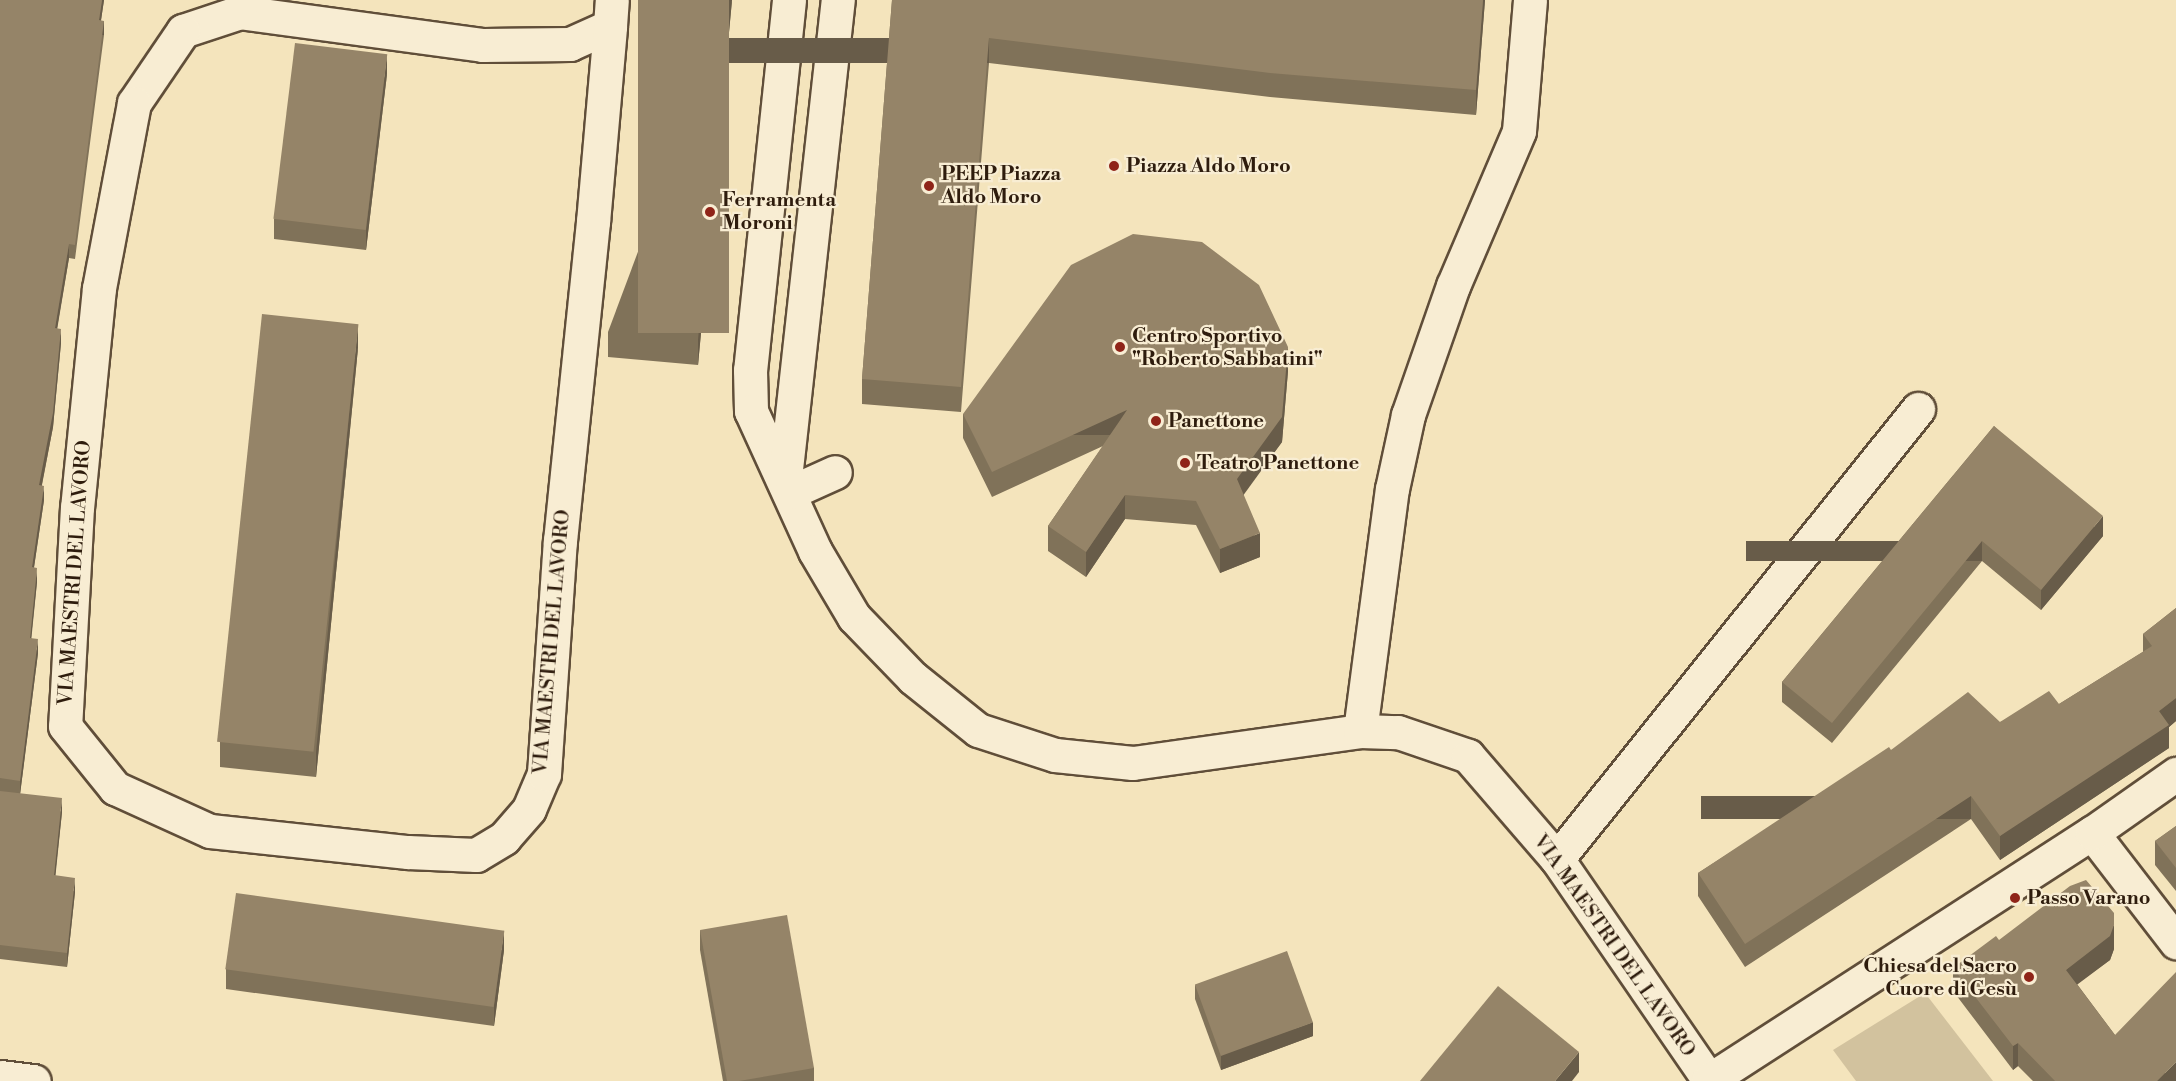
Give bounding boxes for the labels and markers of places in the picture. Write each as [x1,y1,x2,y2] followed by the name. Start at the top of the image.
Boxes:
[1126,154,1291,178] place label: Piazza Aldo Moro
[1107,159,1121,173] marker: Piazza Aldo Moro
[941,162,1061,209] place label: PEEP Piazza Aldo Moro
[922,179,936,193] marker: PEEP Piazza Aldo Moro
[722,189,836,236] place label: Ferramenta Moroni
[703,205,717,219] marker: Ferramenta Moroni
[1132,324,1323,371] place label: Centro Sportivo "Roberto Sabbatini"
[1113,340,1127,354] marker: Centro Sportivo "Roberto Sabbatini"
[1168,409,1264,433] place label: Panettone
[1149,414,1163,428] marker: Panettone
[1197,451,1359,475] place label: Teatro Panettone
[1178,456,1192,470] marker: Teatro Panettone
[2027,886,2151,910] place label: Passo Varano
[2008,891,2022,905] marker: Passo Varano
[1863,954,2017,1001] place label: Chiesa del Sacro Cuore di Gesù
[2022,970,2036,984] marker: Chiesa del Sacro Cuore di Gesù

